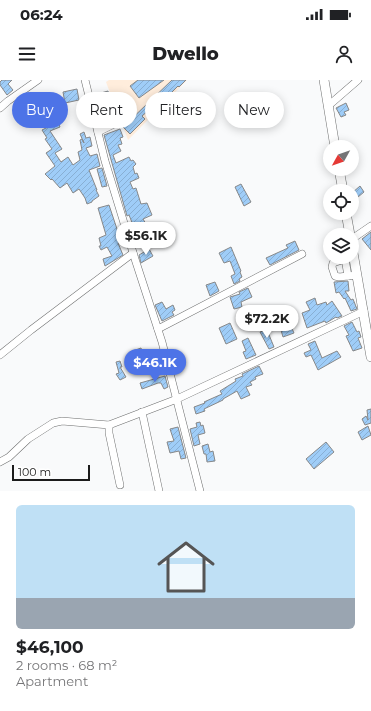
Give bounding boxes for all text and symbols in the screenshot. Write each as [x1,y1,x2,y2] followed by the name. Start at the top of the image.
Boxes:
[20,5,63,24] text: 06:24
[16,43,38,65] icon: menu
[152,43,219,65] text: Dwello
[333,43,355,65] icon: person
[12,92,68,128] chip: Buy
[76,92,137,128] chip: Rent
[145,92,216,128] chip: Filters
[224,92,284,128] chip: New
[323,140,359,176] north arrow
[323,140,359,264] map controls
[323,184,359,220] button: locate
[113,222,179,256] pin: $56.1K
[125,227,167,243] text: $56.1K
[323,228,359,264] button: layers
[234,305,300,339] pin: $72.2K
[245,310,289,326] text: $72.2K
[122,349,188,383] pin: $46.1K
[133,354,177,370] text: $46.1K
[12,463,90,482] scale bar
[18,465,51,479] text: 100 m
[150,531,222,603] icon: home
[16,637,84,657] text: $46,100
[16,657,117,673] text: 2 rooms · 68 m²
[16,673,88,689] text: Apartment

